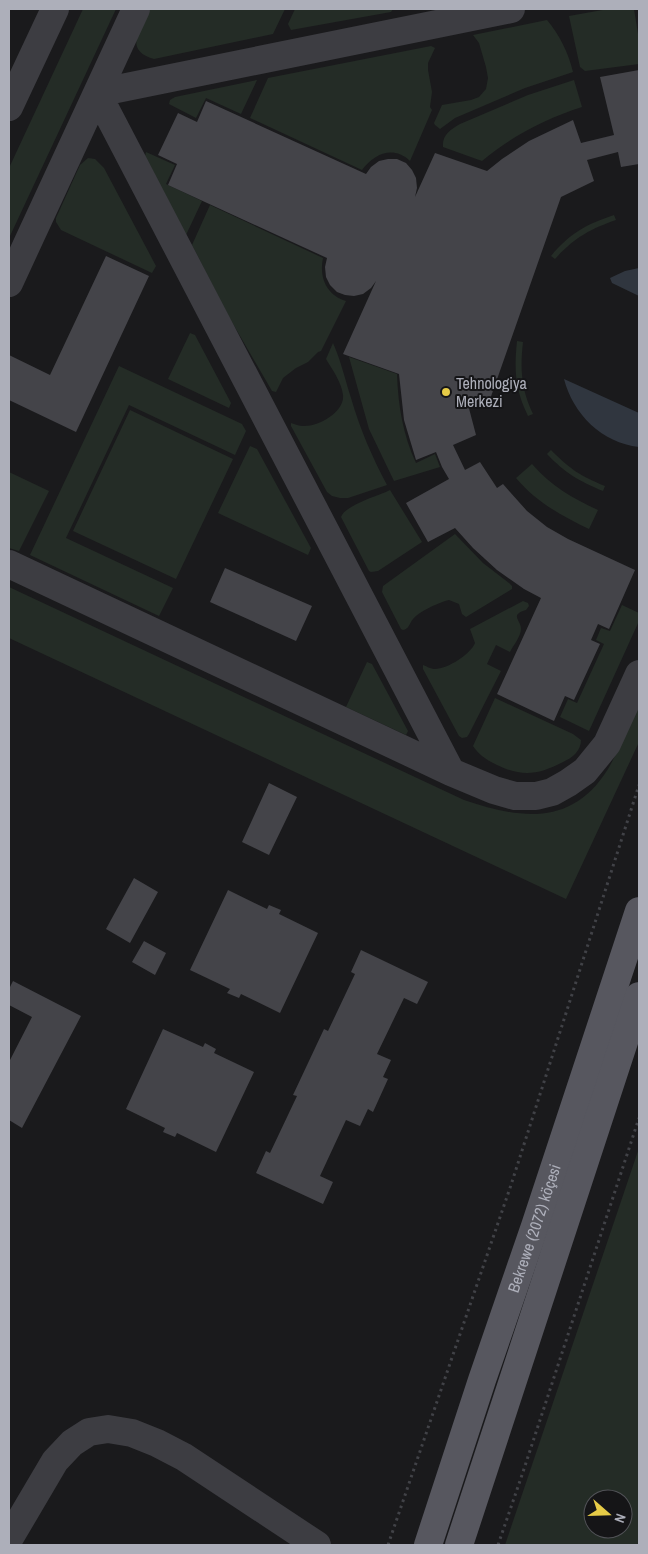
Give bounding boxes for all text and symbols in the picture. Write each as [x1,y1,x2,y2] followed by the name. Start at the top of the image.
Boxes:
[456,372,527,412] place label: Tehnologiya Merkezi
[440,386,452,398] marker: Tehnologiya Merkezi
[502,1161,566,1295] street label: Bekrewe (2072) köçesi
[583,1489,633,1539] north arrow
[610,1511,630,1525] text: N

